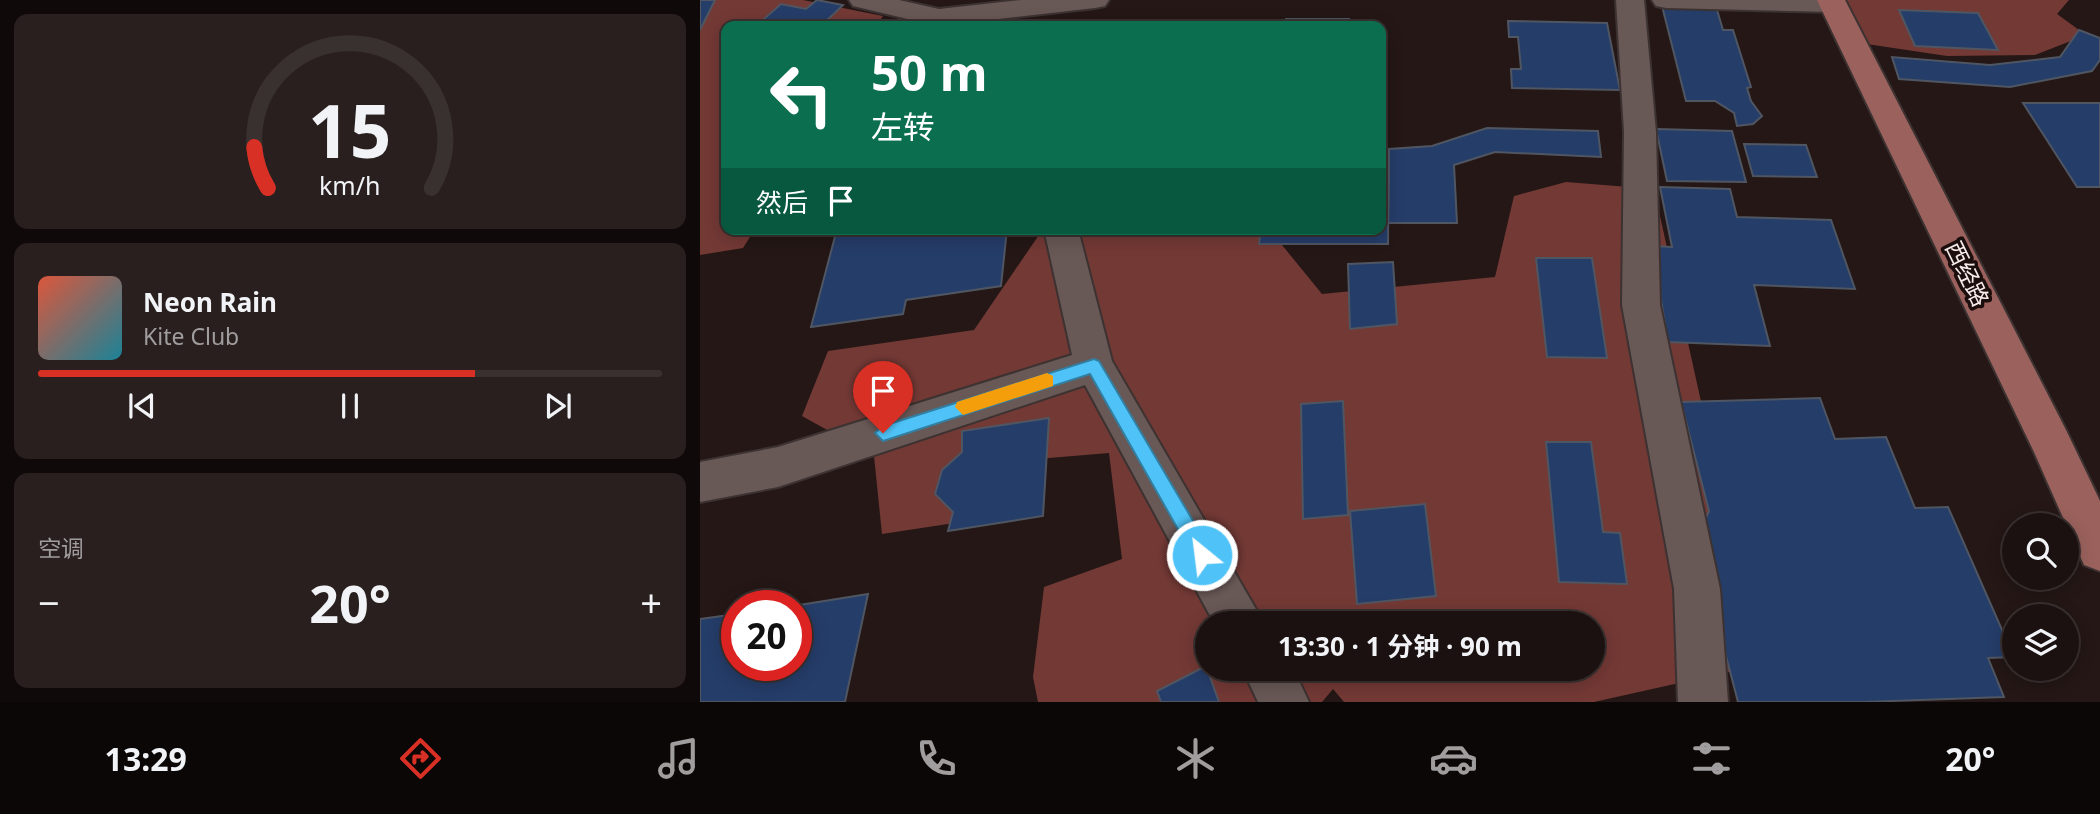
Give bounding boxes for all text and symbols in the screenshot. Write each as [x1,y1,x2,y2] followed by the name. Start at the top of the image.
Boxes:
[871,39,988,105] text: 50 m
[756,49,847,140] icon: left
[308,80,392,179] text: 15
[871,105,935,148] text: 左转
[319,167,381,201] text: km/h
[822,182,860,220] icon: arrive
[756,184,808,220] text: 然后
[1938,236,1997,312] street label: 西经路
[143,284,277,320] text: Neon Rain
[143,320,239,352] text: Kite Club
[853,361,913,433] pin
[864,372,902,410] icon: arrive
[123,387,161,425] icon: previous
[331,387,369,425] icon: pause
[539,387,577,425] icon: next
[2002,513,2079,681] map controls
[2002,513,2079,590] button: search
[1165,518,1239,592] position arrow
[38,532,84,564] text: 空调
[309,567,391,638] text: 20°
[38,576,60,628] text: −
[640,576,662,628] text: +
[721,590,812,681] speed limit sign: 20
[2002,604,2079,681] button: layers
[1278,628,1522,664] text: 13:30 · 1 分钟 · 90 m
[396,734,445,783] icon: directions
[654,734,703,783] icon: music
[912,734,961,783] icon: phone
[1171,734,1220,783] icon: climate
[1429,734,1478,783] icon: car
[1687,734,1736,783] icon: filters
[105,737,187,780] text: 13:29
[1945,737,1995,780] text: 20°

